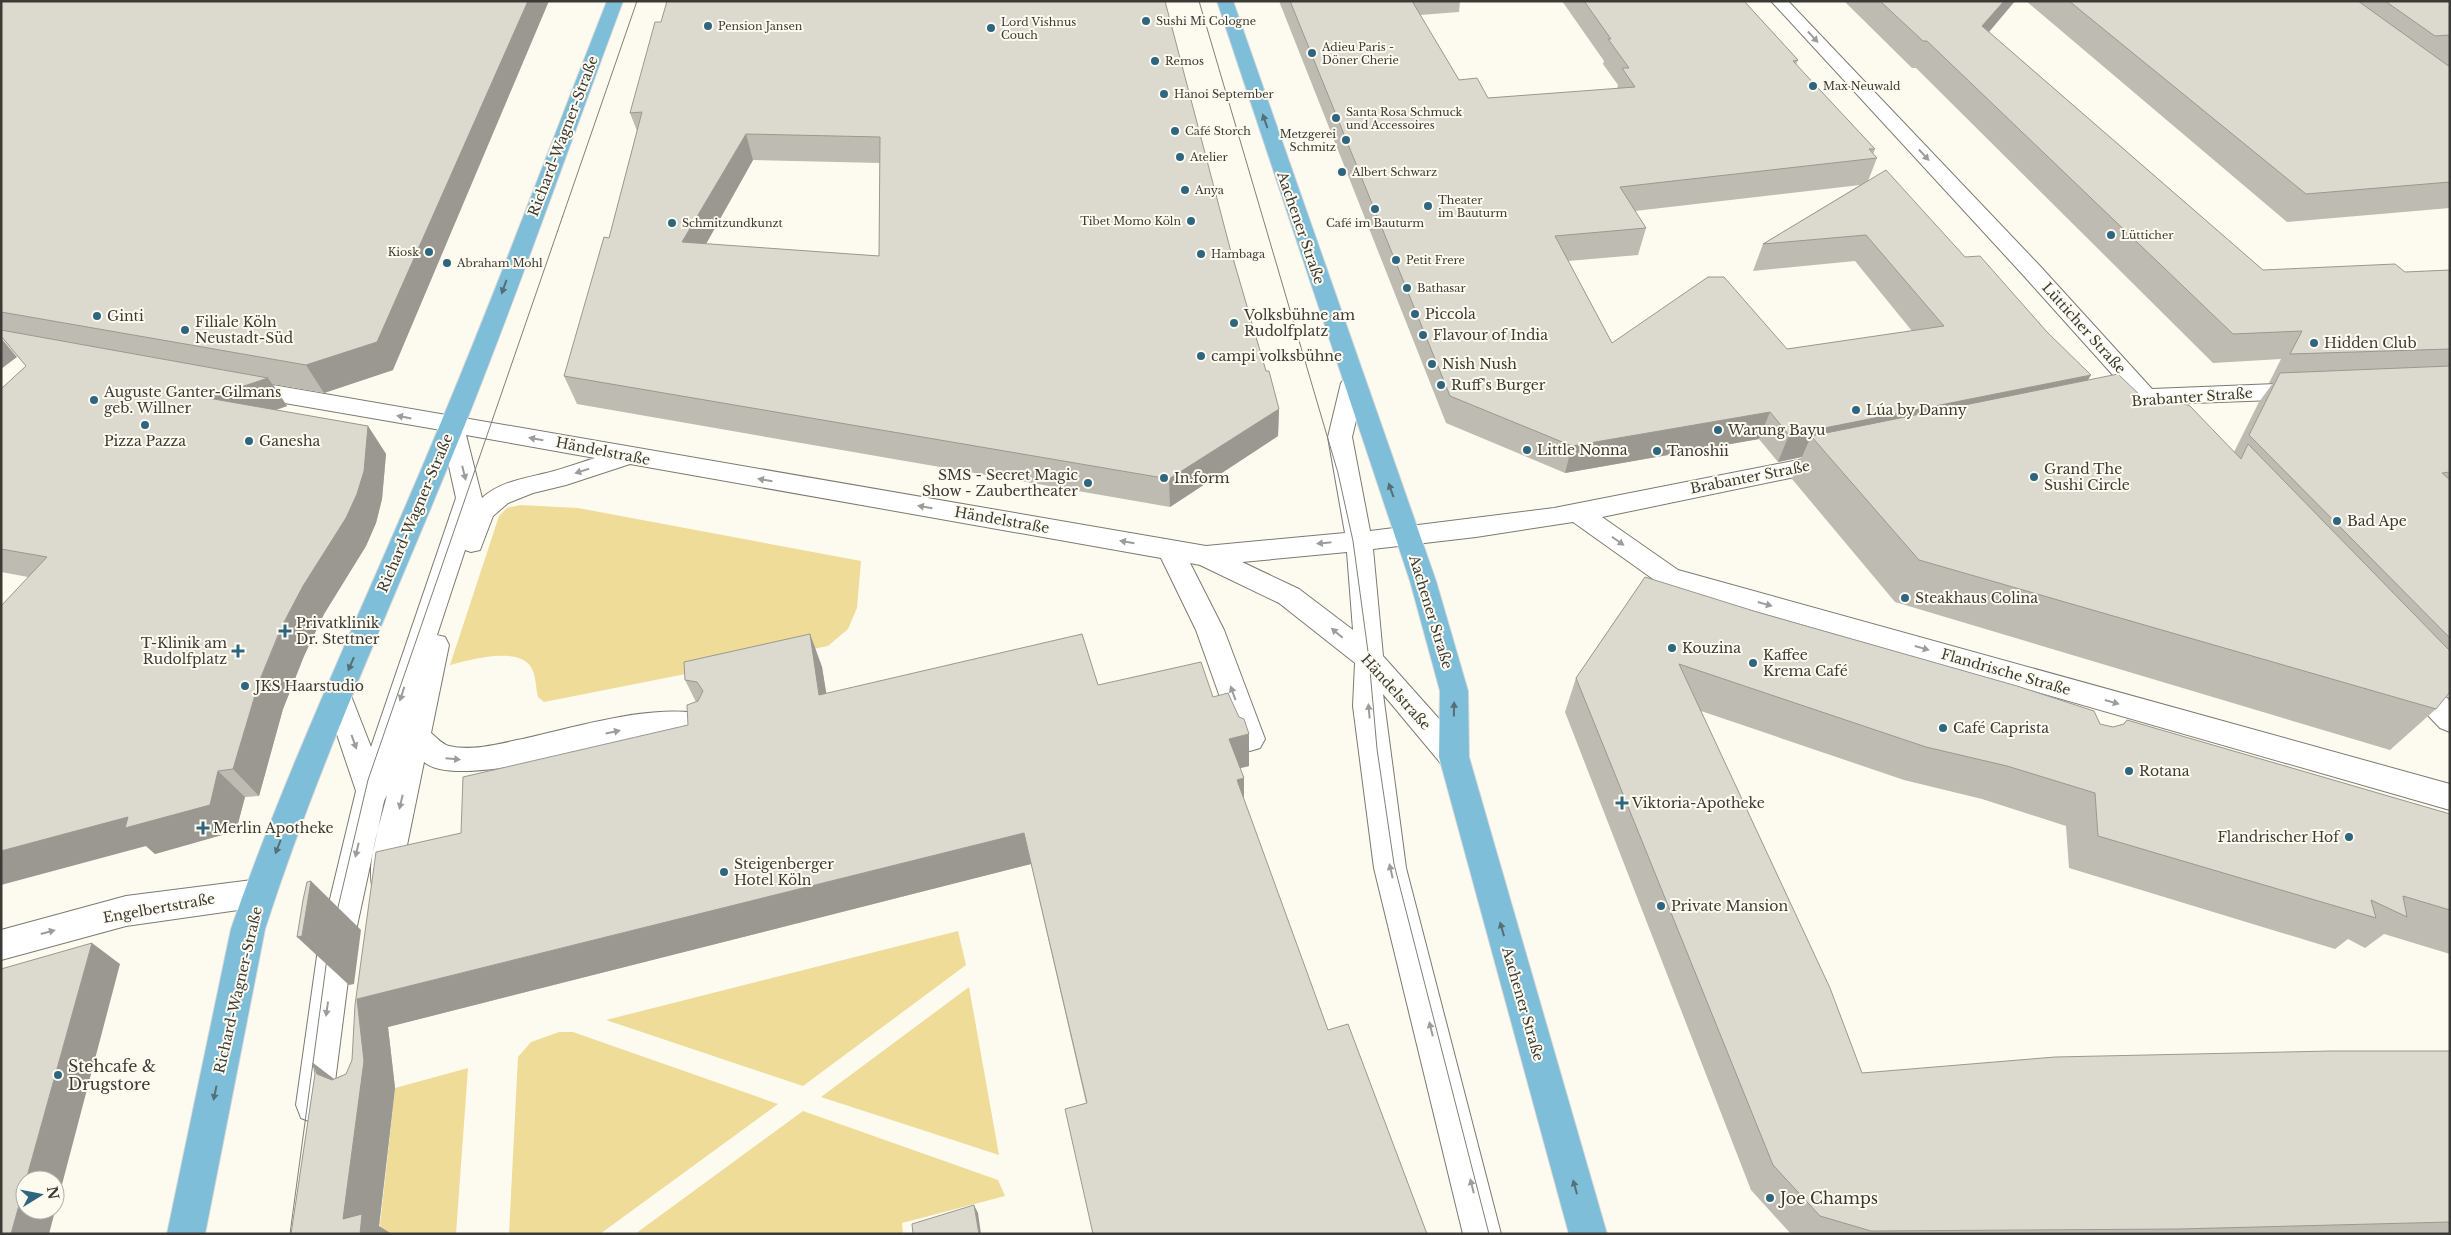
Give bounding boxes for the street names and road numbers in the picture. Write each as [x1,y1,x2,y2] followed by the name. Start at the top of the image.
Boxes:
[524,53,602,219] street label: Richard-Wagner-Straße
[1273,168,1329,287] street label: Aachener Straße
[2038,279,2130,377] street label: Lütticher Straße
[2131,384,2253,410] street label: Brabanter Straße
[373,431,457,595] street label: Richard-Wagner-Straße
[554,433,652,469] street label: Händelstraße
[1689,457,1811,497] street label: Brabanter Straße
[953,503,1051,537] street label: Händelstraße
[1405,552,1457,671] street label: Aachener Straße
[1939,645,2073,699] street label: Flandrische Straße
[1357,650,1435,734] street label: Händelstraße
[102,889,216,927] street label: Engelbertstraße
[210,905,266,1075] street label: Richard-Wagner-Straße
[1498,944,1548,1063] street label: Aachener Straße

